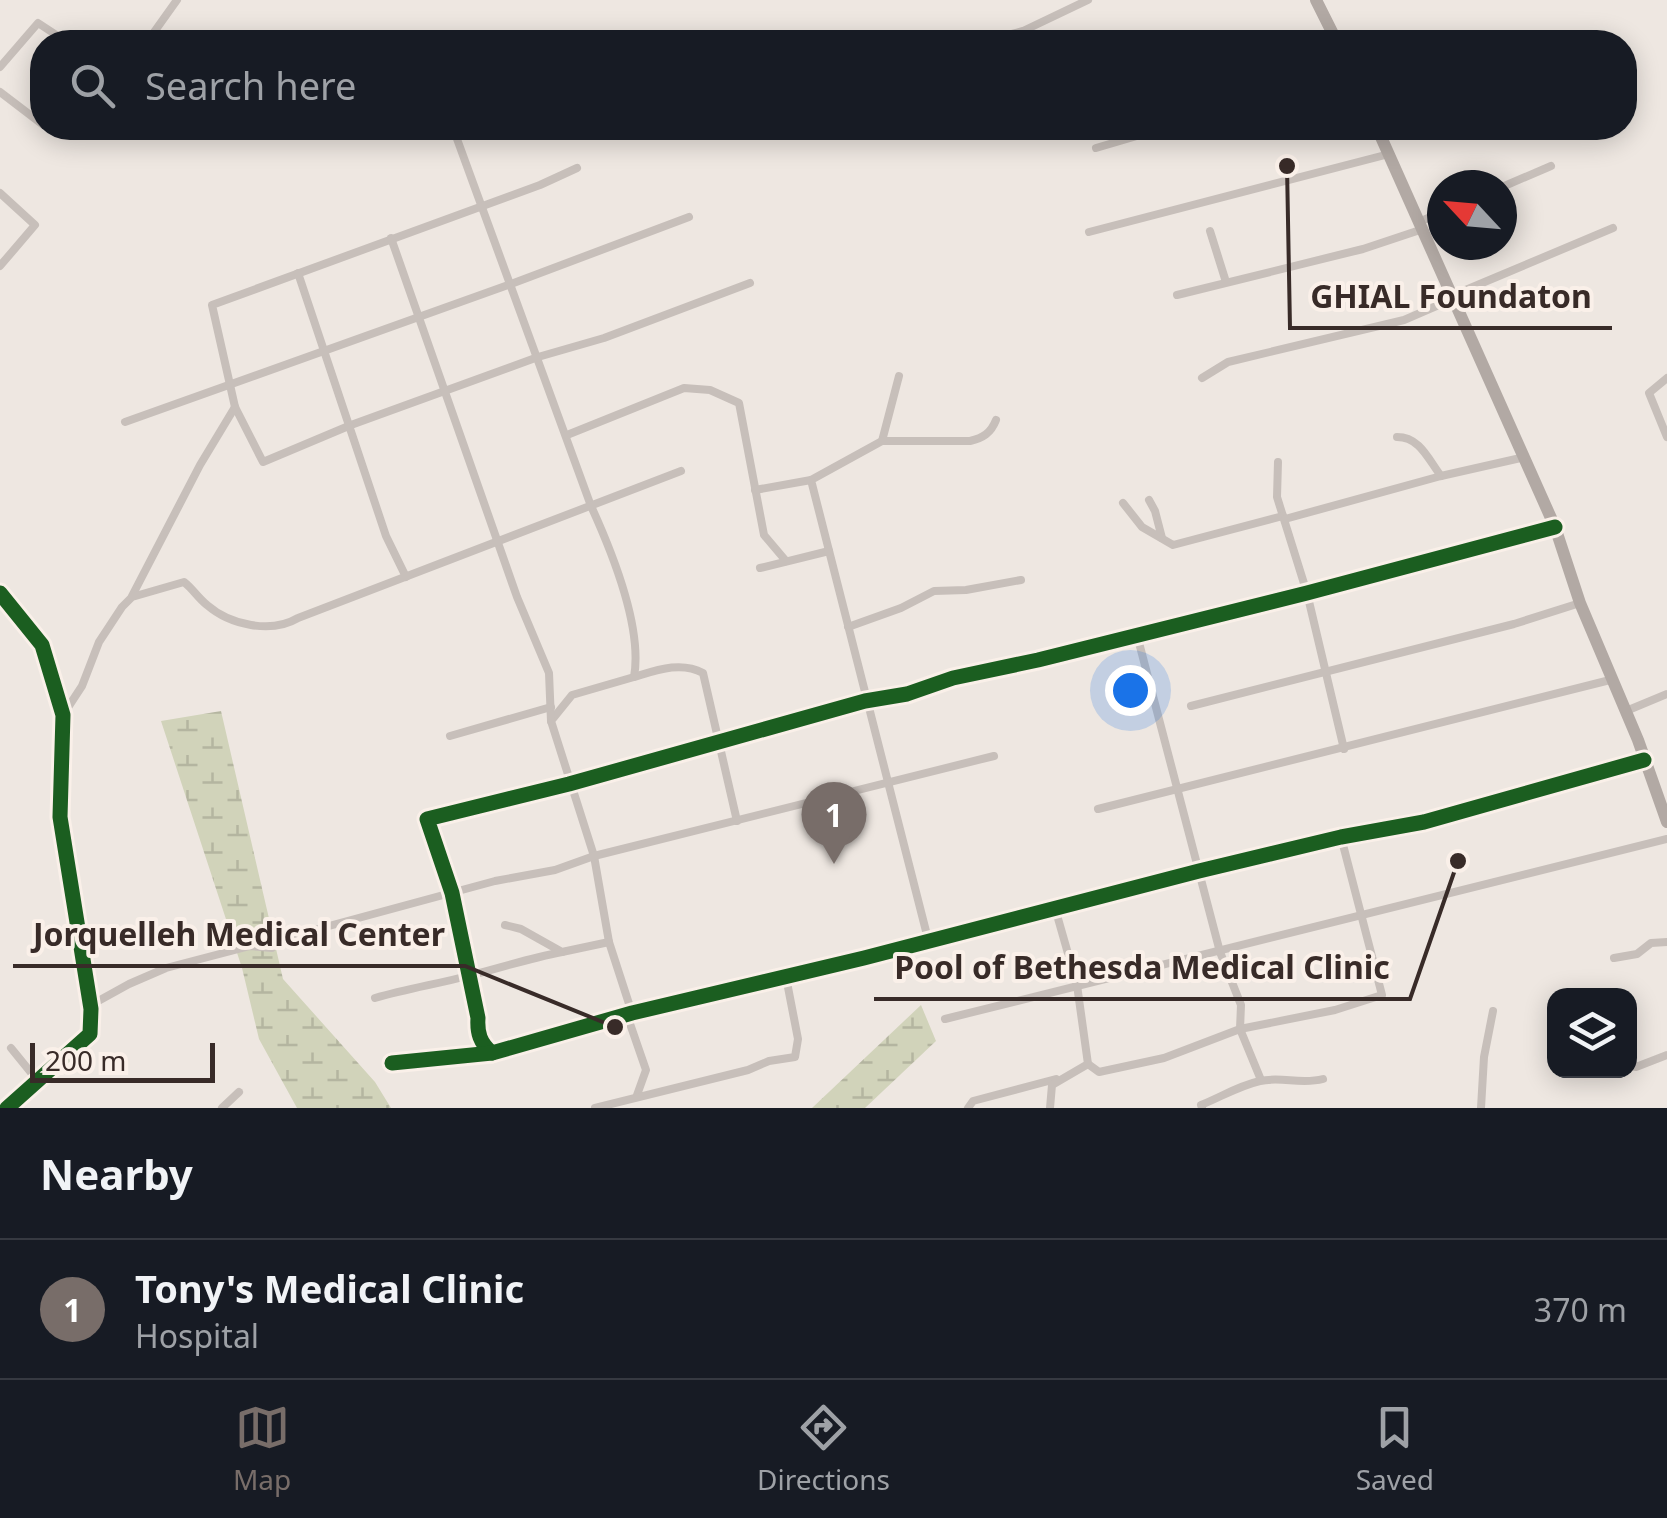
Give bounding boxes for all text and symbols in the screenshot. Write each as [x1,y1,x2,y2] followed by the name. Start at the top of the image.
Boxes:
[30,30,1637,140] search box
[65,58,120,113] icon: search
[145,59,356,111] text: Search here
[1427,170,1517,260] north arrow
[1290,266,1612,328] callout: GHIAL Foundaton
[1310,274,1592,317] text: GHIAL Foundaton
[1105,665,1156,716] your location
[802,782,866,864] pin: 1
[13,904,465,966] callout: Jorquelleh Medical Center
[30,912,445,955] text: Jorquelleh Medical Center
[874,937,1410,999] callout: Pool of Bethesda Medical Clinic
[894,945,1390,988] text: Pool of Bethesda Medical Clinic
[1547,988,1637,1078] map controls
[1547,988,1637,1078] button: layers
[30,1038,215,1082] scale bar
[45,1041,127,1079] text: 200 m
[40,1145,193,1202] text: Nearby
[135,1262,524,1314] text: Tony's Medical Clinic
[63,1288,82,1331] text: 1
[1534,1288,1627,1331] text: 370 m
[135,1314,259,1357] text: Hospital
[233,1400,291,1498] tab: Map
[757,1400,890,1498] tab: Directions
[1356,1400,1434,1498] tab: Saved

